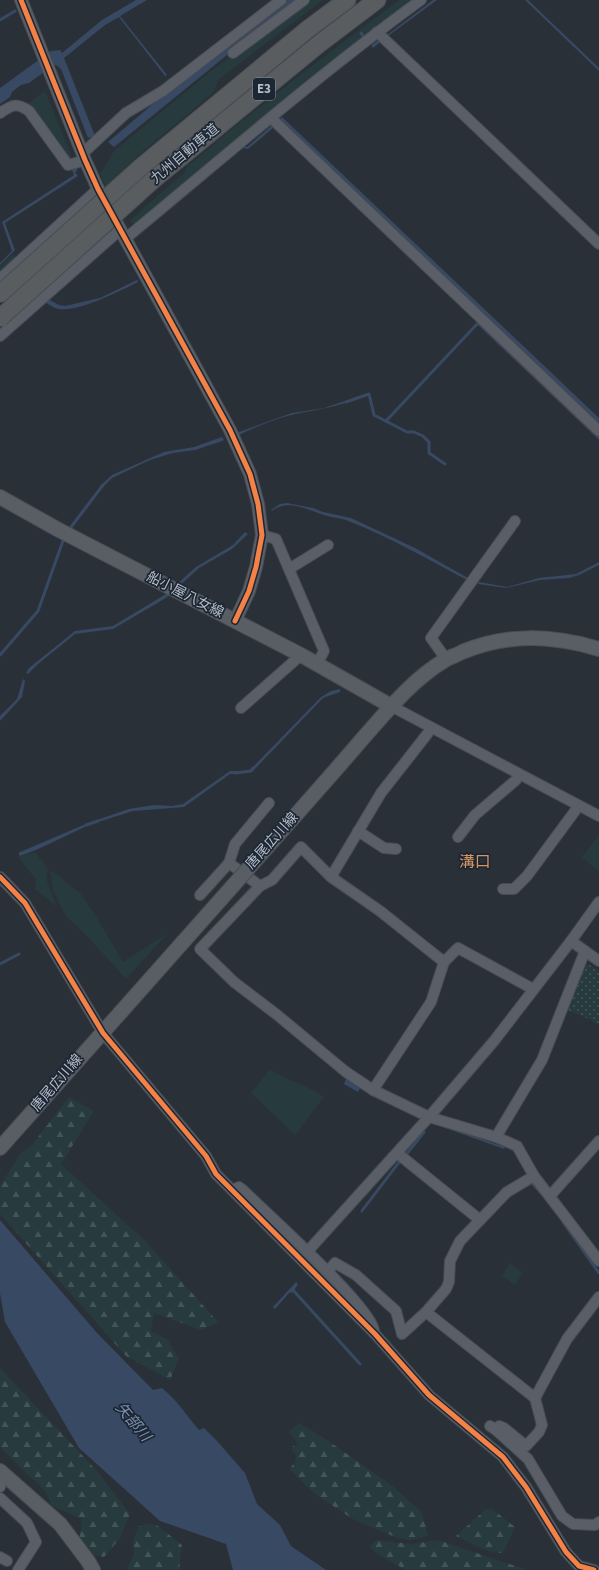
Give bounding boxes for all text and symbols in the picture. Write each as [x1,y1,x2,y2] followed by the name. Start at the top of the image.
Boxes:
[253,78,275,100] road number: E3
[146,119,224,189] street label: 九州自動車道
[143,567,227,623] street label: 船小屋八女線
[241,808,303,874] street label: 唐尾広川線
[459,851,491,873] district label: 溝口
[26,1050,88,1116] street label: 唐尾広川線
[110,1398,157,1448] water label: 矢部川

